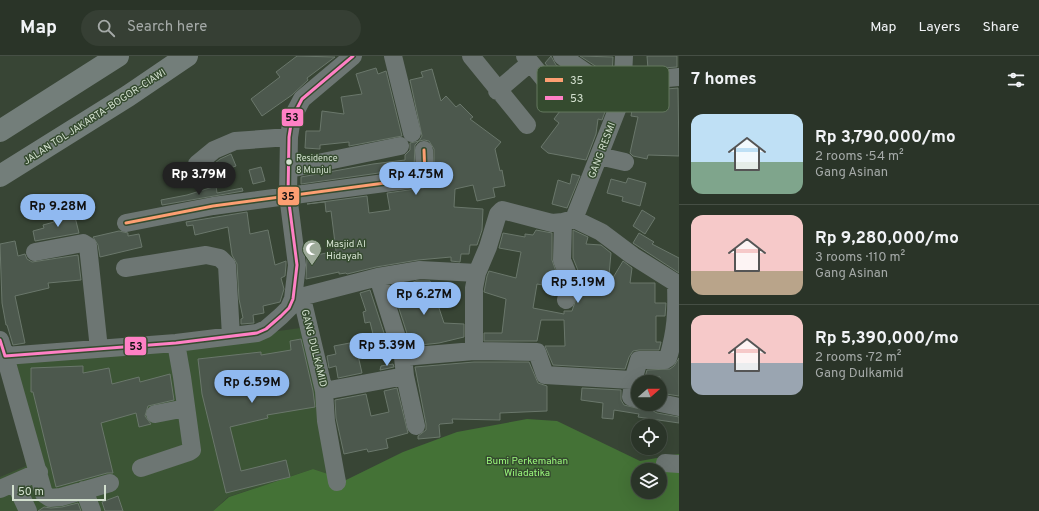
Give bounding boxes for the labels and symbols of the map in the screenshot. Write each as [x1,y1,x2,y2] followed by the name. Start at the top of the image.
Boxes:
[21,66,168,168] street label: JALAN TOL JAKARTA–BOGOR–CIAWI
[537,66,669,112] legend
[570,74,584,88] text: 35
[570,92,583,106] text: 53
[281,108,304,127] line badge: 53
[285,111,299,125] text: 53
[586,121,619,180] street label: GANG RESMI
[296,153,338,176] place label: Residence 8 Munjul
[284,157,294,167] marker: Residence 8 Munjul
[158,162,240,196] pin: Rp 3.79M
[375,162,457,196] pin: Rp 4.75M
[277,186,300,206] line badge: 35
[281,190,295,204] text: 35
[17,194,99,228] pin: Rp 9.28M
[301,238,323,266] mosque icon: Masjid Al Hidayah
[326,238,366,263] place label: Masjid Al Hidayah
[537,270,619,304] pin: Rp 5.19M
[383,282,465,316] pin: Rp 6.27M
[298,308,330,389] street label: GANG DULKAMID
[346,333,428,367] pin: Rp 5.39M
[124,336,147,356] line badge: 53
[129,340,143,354] text: 53
[211,370,293,404] pin: Rp 6.59M
[631,375,667,411] north arrow
[486,455,568,480] park label: Bumi Perkemahan Wiladatika
[12,483,106,502] scale bar

